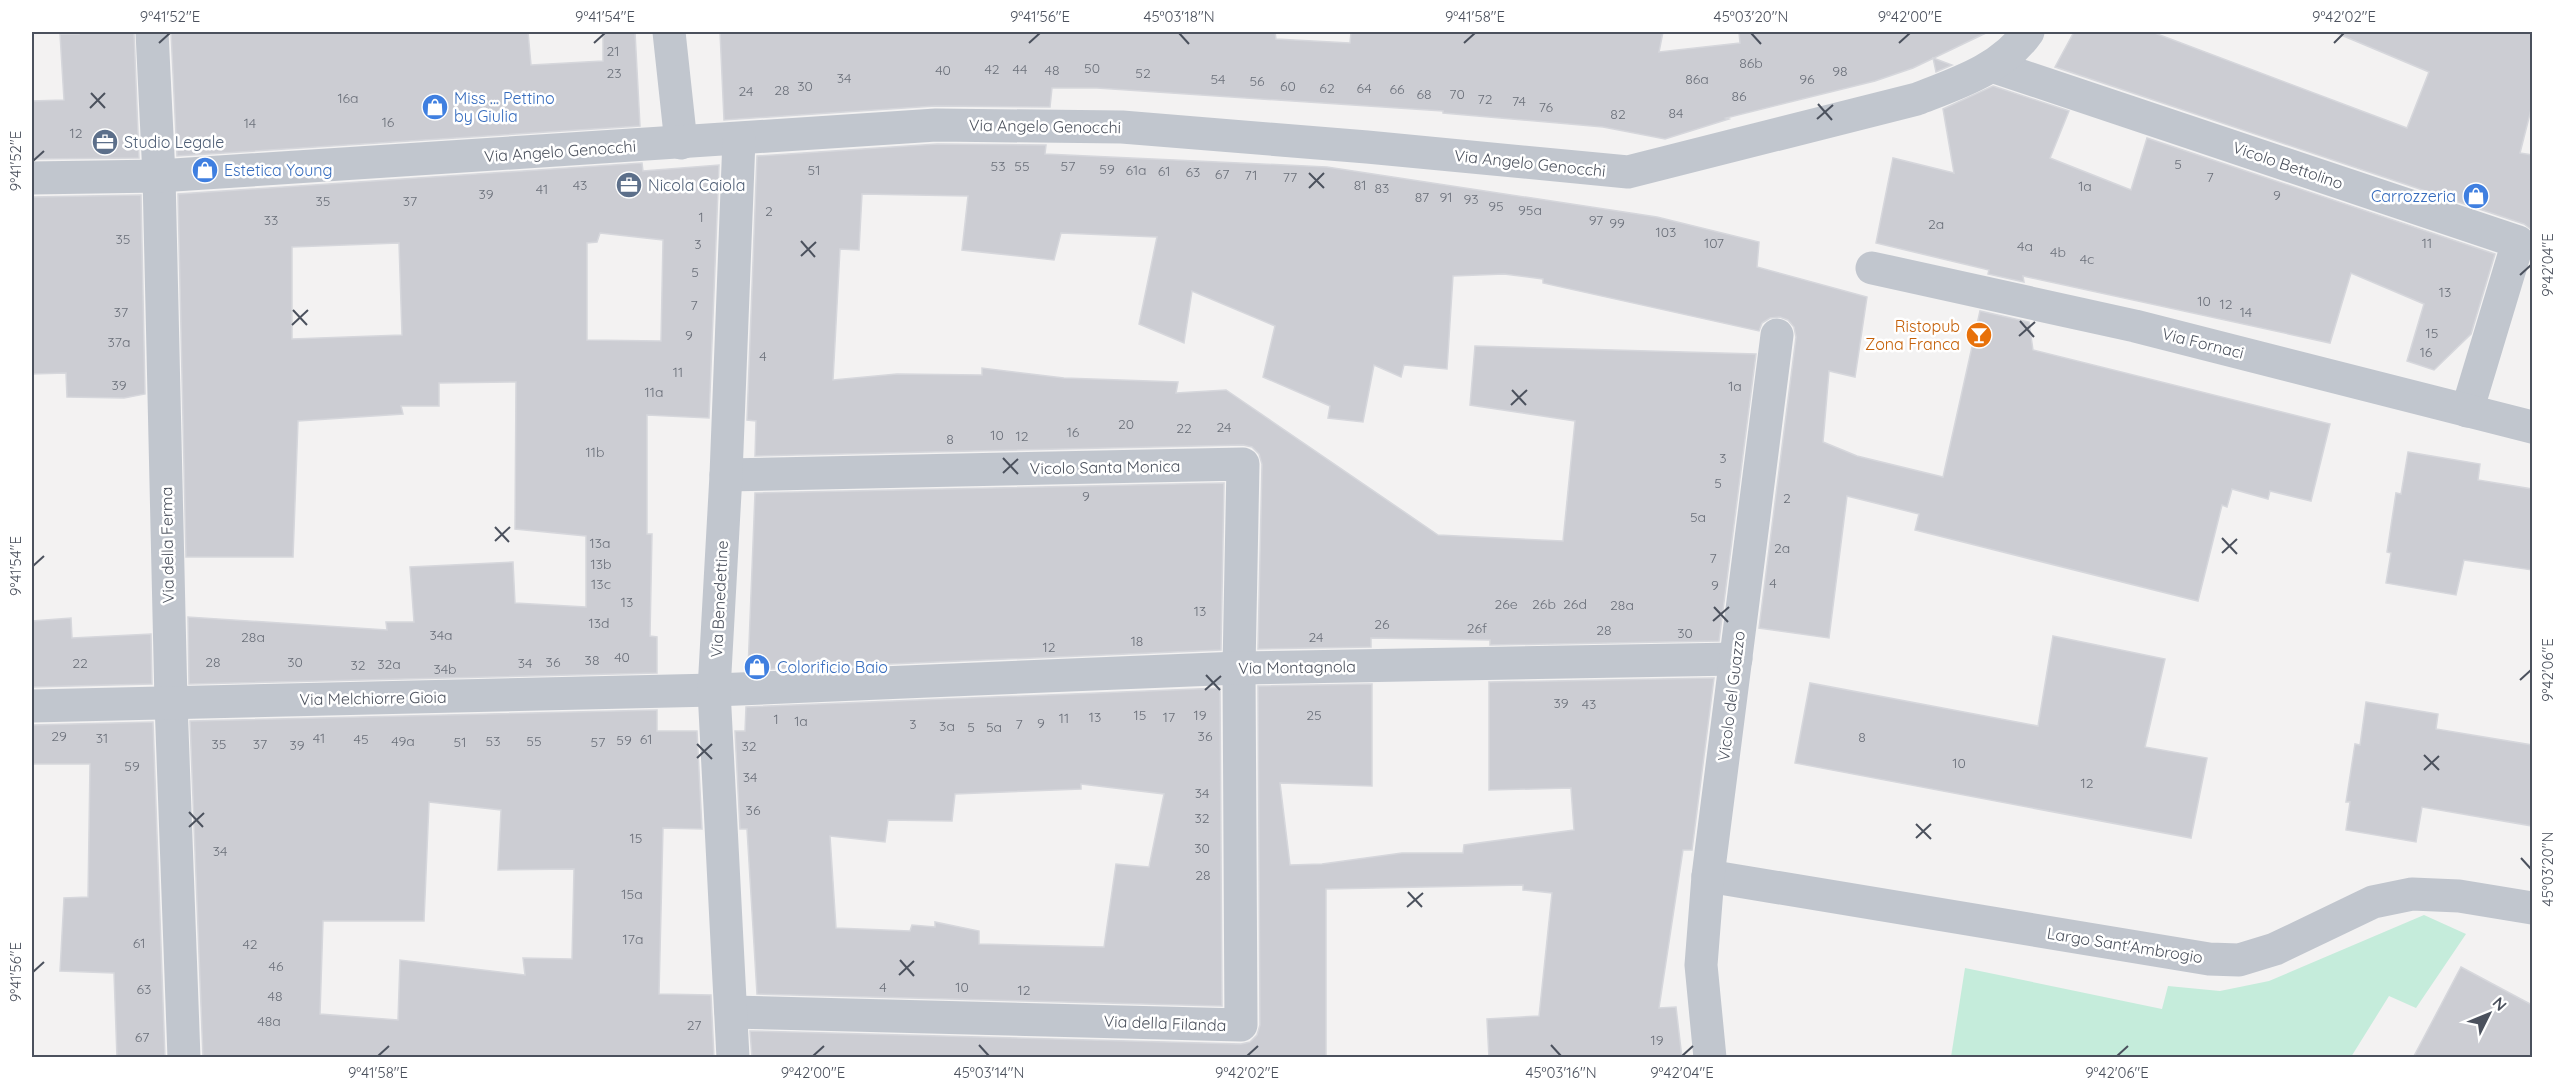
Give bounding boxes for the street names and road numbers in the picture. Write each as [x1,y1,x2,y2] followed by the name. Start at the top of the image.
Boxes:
[969,115,1121,137] street label: Via Angelo Genocchi
[483,136,637,166] street label: Via Angelo Genocchi
[2230,137,2346,193] street label: Vicolo Bettolino
[1453,145,1607,181] street label: Via Angelo Genocchi
[2160,323,2246,363] street label: Via Fornaci
[1030,456,1180,478] street label: Vicolo Santa Monica
[156,487,178,603] street label: Via della Ferma
[706,540,732,658] street label: Via Benedettine
[1713,630,1749,762] street label: Vicolo del Guazzo
[1238,656,1356,678] street label: Via Montagnola
[299,687,447,709] street label: Via Melchiorre Gioia
[2046,923,2204,967] street label: Largo Sant'Ambrogio
[1103,1011,1227,1035] street label: Via della Filanda

